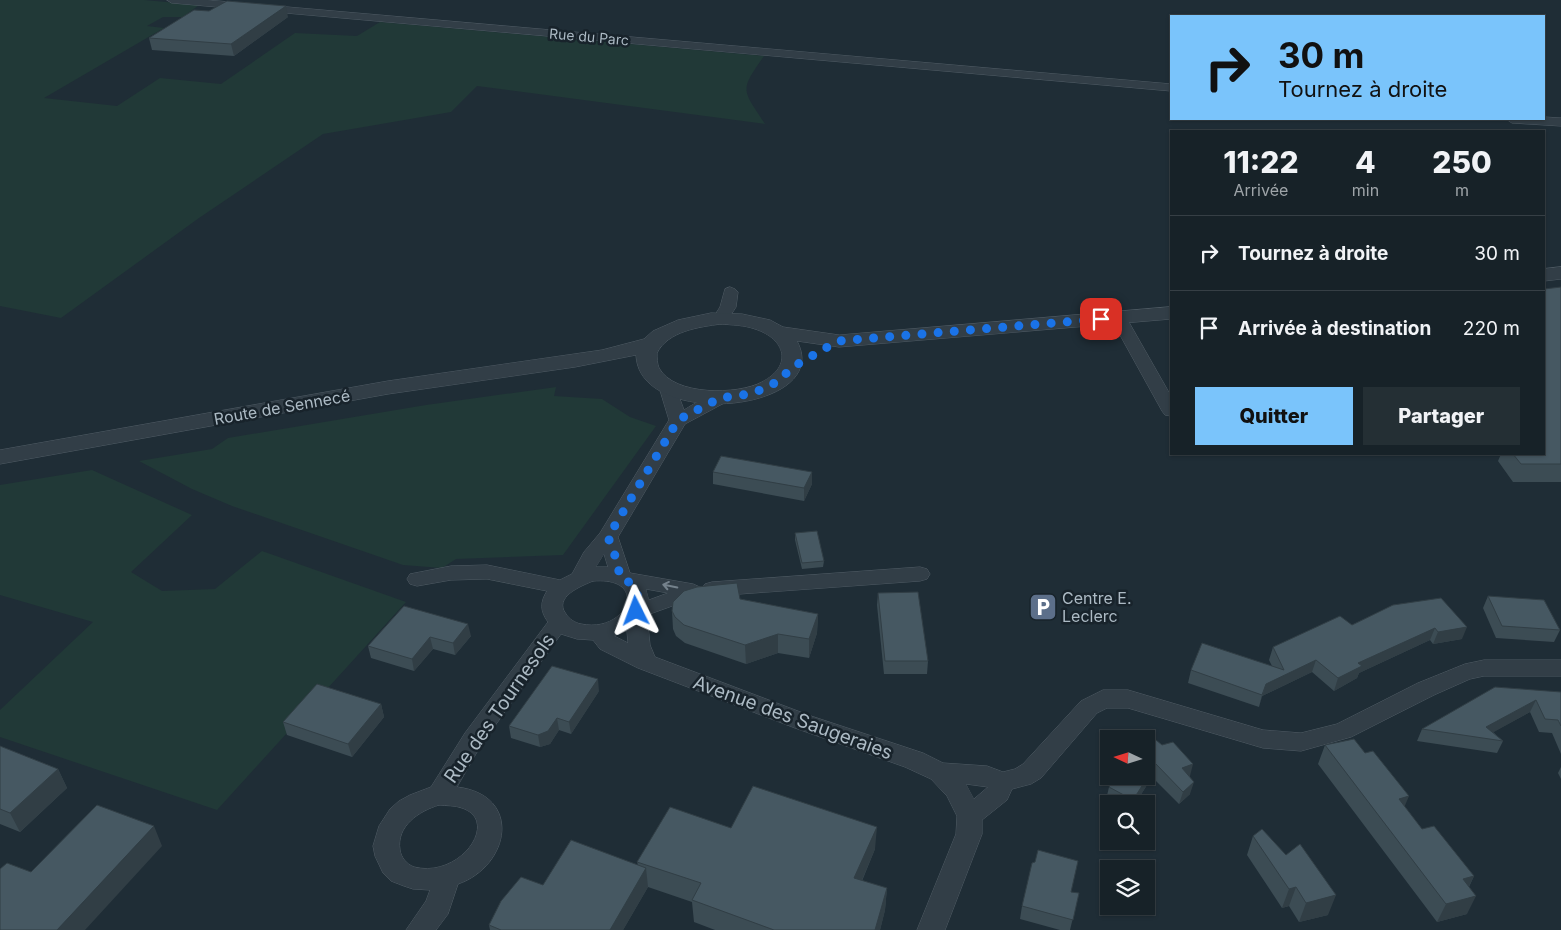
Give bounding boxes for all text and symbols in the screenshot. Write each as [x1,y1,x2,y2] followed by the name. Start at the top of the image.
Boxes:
[548,25,630,48] street label: Rue du Parc
[1278,34,1364,76] text: 30 m
[1195,35,1260,100] icon: right
[1278,76,1447,102] text: Tournez à droite
[1223,144,1299,180] text: 11:22
[1355,144,1376,180] text: 4
[1432,144,1492,180] text: 250
[1233,180,1288,200] text: Arrivée
[1352,180,1379,200] text: min
[1455,180,1469,200] text: m
[1195,239,1223,267] icon: right
[1238,242,1388,265] text: Tournez à droite
[1474,242,1520,265] text: 30 m
[1080,298,1122,340] pin
[1087,305,1115,333] icon: arrive
[1195,314,1223,342] icon: arrive
[1238,317,1431,340] text: Arrivée à destination
[1463,317,1520,340] text: 220 m
[212,385,352,429] street label: Route de Sennecé
[1195,387,1353,445] button: Quitter
[1363,387,1520,445] button: Partager
[663,581,679,590] one-way arrow
[609,584,661,636] position arrow
[1062,588,1132,626] place label: Centre E. Leclerc
[1028,592,1058,622] parking icon: Centre E. Leclerc
[439,629,560,787] street label: Rue des Tournesols
[690,671,896,764] street label: Avenue des Saugeraies
[1100,730,1155,785] north arrow
[1100,730,1155,915] map controls
[1100,795,1155,850] button: search
[1100,860,1155,915] button: layers

